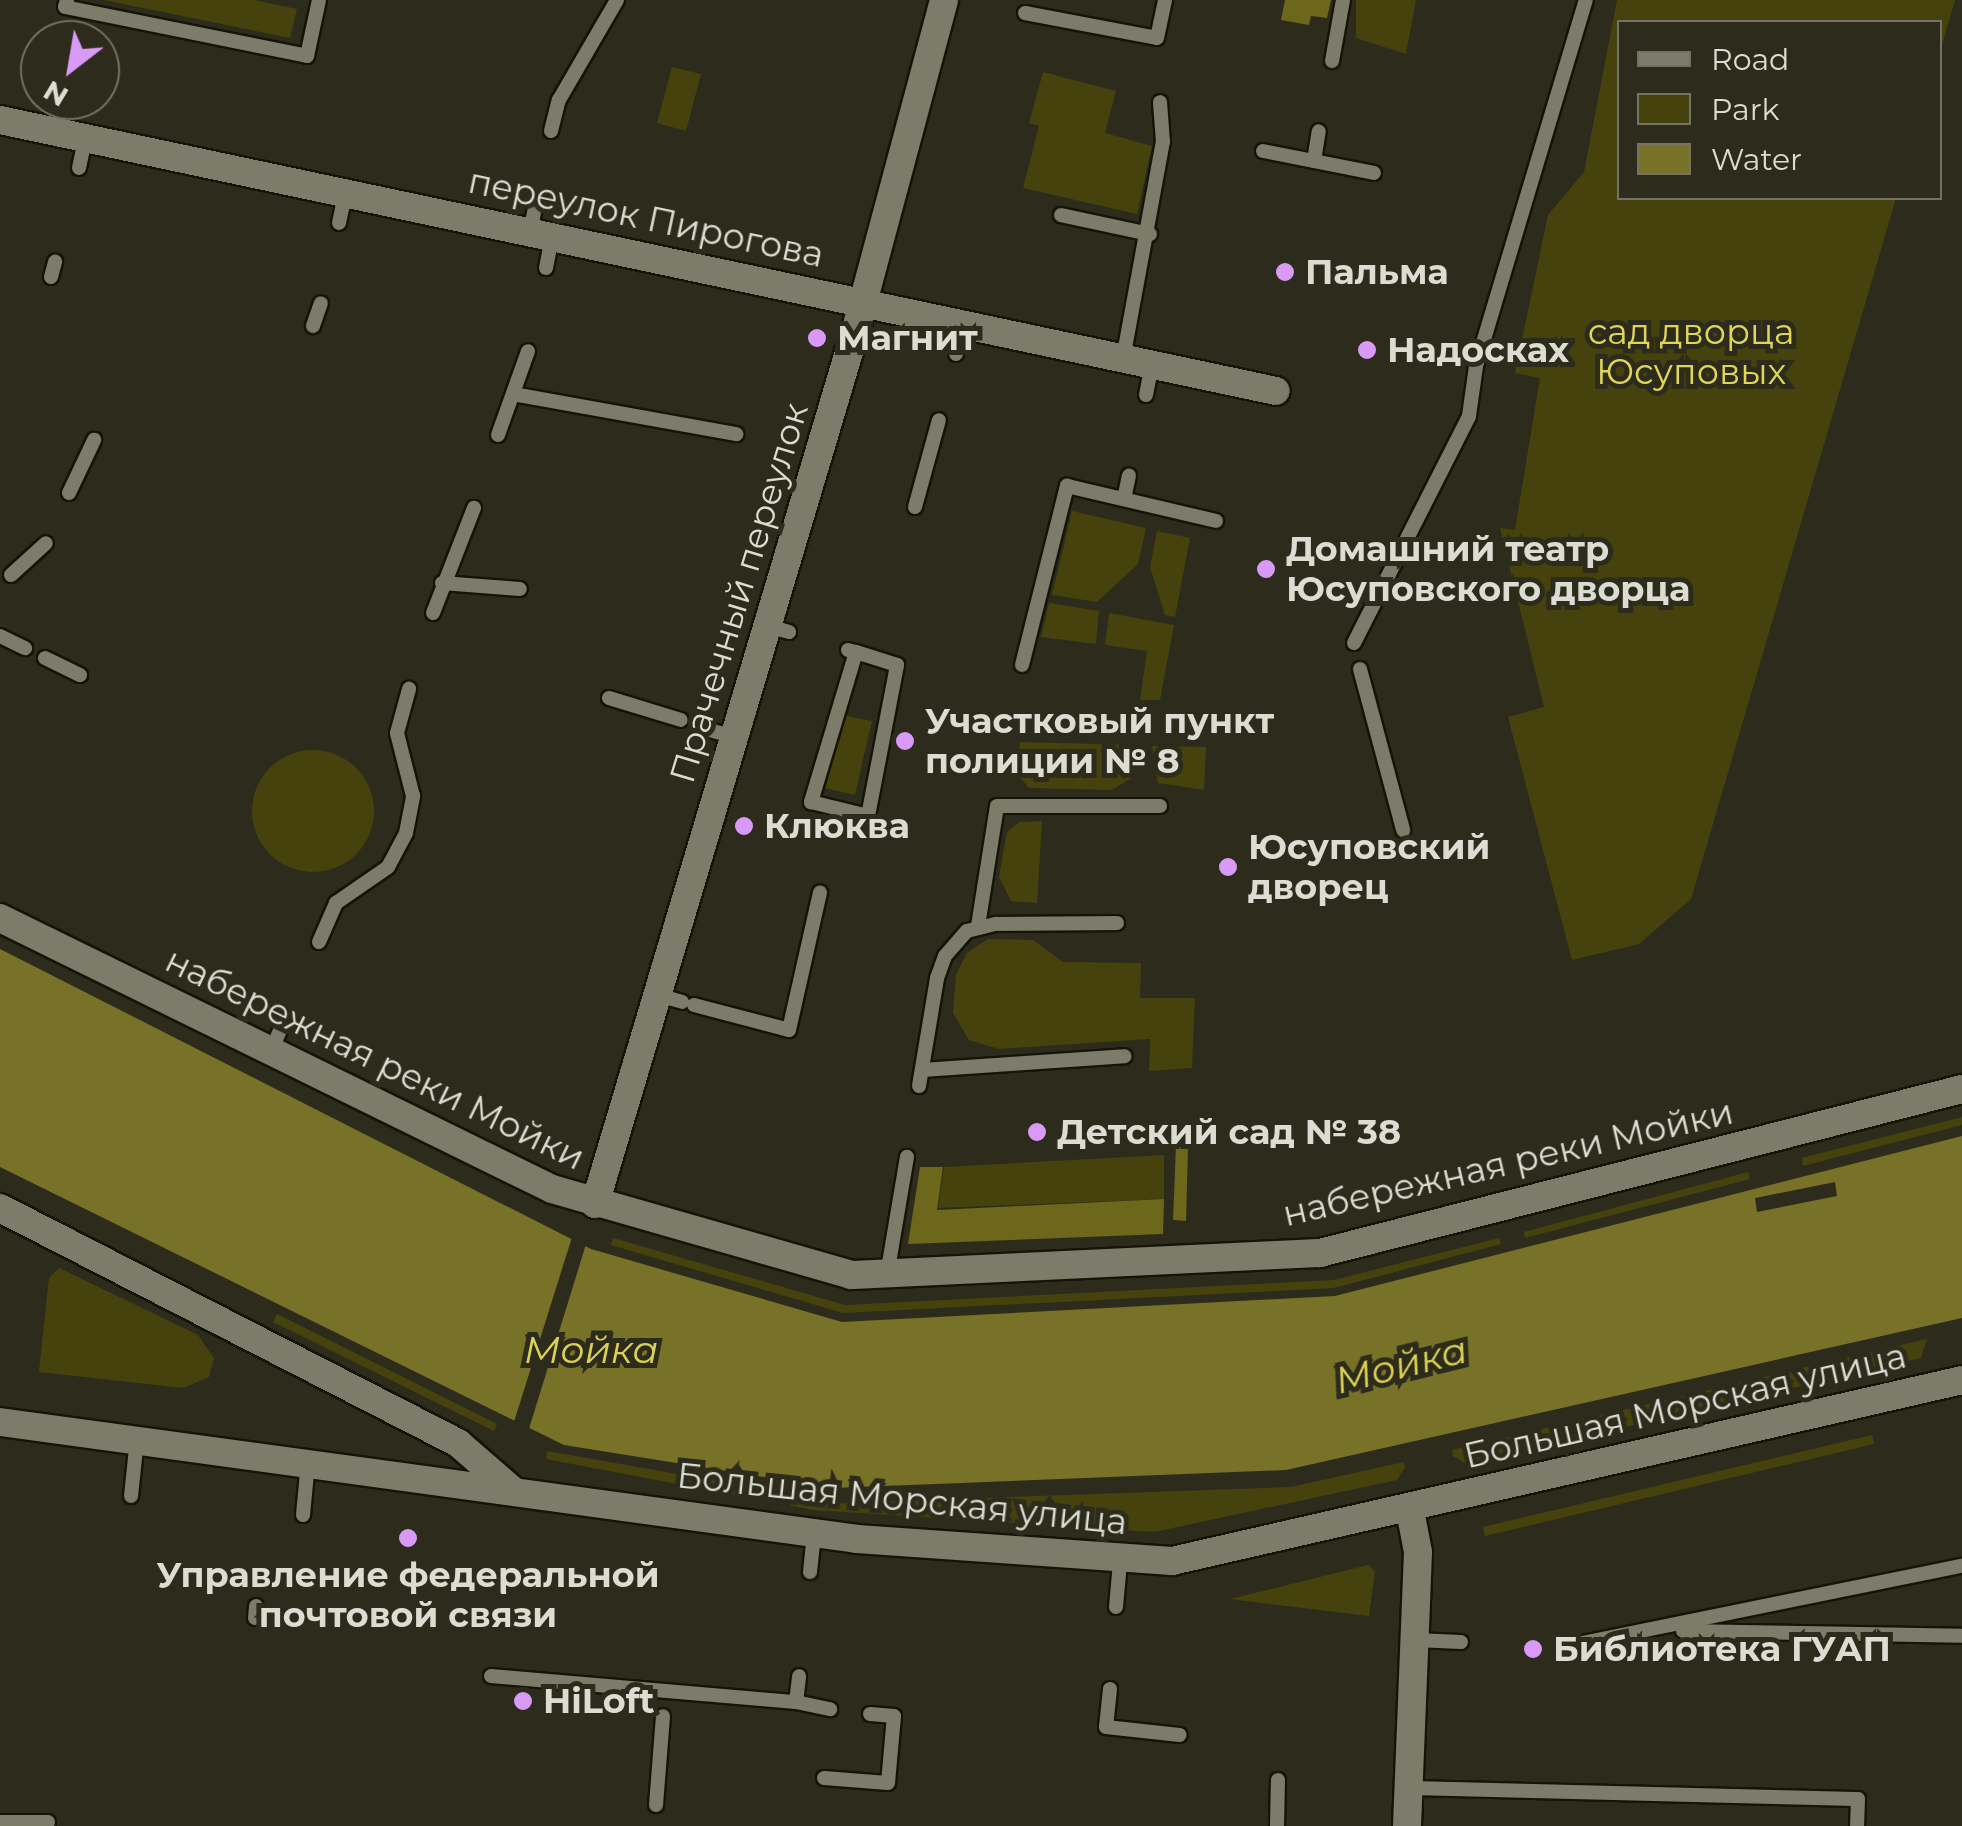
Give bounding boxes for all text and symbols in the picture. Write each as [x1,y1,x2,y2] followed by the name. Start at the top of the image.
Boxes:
[20,20,120,120] north arrow
[1617,20,1942,200] legend
[1711,41,1789,78] text: Road
[37,74,74,114] text: N
[1711,91,1780,128] text: Park
[1711,141,1802,178] text: Water
[465,160,827,276] street label: переулок Пирогова
[1305,251,1449,293] place label: Пальма
[1274,261,1296,283] marker: Пальма
[1588,311,1794,393] park label: сад дворца Юсуповых
[837,317,978,359] place label: Магнит
[806,327,828,349] marker: Магнит
[1387,329,1569,371] place label: Надосках
[1356,339,1378,361] marker: Надосках
[661,398,817,788] street label: Прачечный переулок
[1286,528,1690,610] place label: Домашний театр Юсуповского дворца
[1255,558,1277,580] marker: Домашний театр Юсуповского дворца
[925,700,1274,782] place label: Участковый пункт полиции № 8
[894,730,916,752] marker: Участковый пункт полиции № 8
[764,805,910,847] place label: Клюква
[733,815,755,837] marker: Клюква
[1248,826,1490,908] place label: Юсуповский дворец
[1217,856,1239,878] marker: Юсуповский дворец
[159,939,591,1179] street label: набережная реки Мойки
[1279,1091,1737,1235] street label: набережная реки Мойки
[1057,1111,1401,1153] place label: Детский сад № 38
[1026,1121,1048,1143] marker: Детский сад № 38
[524,1327,658,1373] water label: Мойка
[1330,1327,1472,1403] water label: Мойка
[1460,1335,1910,1477] street label: Большая Морская улица
[675,1454,1129,1544] street label: Большая Морская улица
[397,1527,419,1549] marker: Управление федеральной почтовой связи
[156,1554,660,1636] place label: Управление федеральной почтовой связи
[1553,1628,1891,1670] place label: Библиотека ГУАП
[1522,1638,1544,1660] marker: Библиотека ГУАП
[543,1680,655,1722] place label: HiLoft
[512,1690,534,1712] marker: HiLoft

